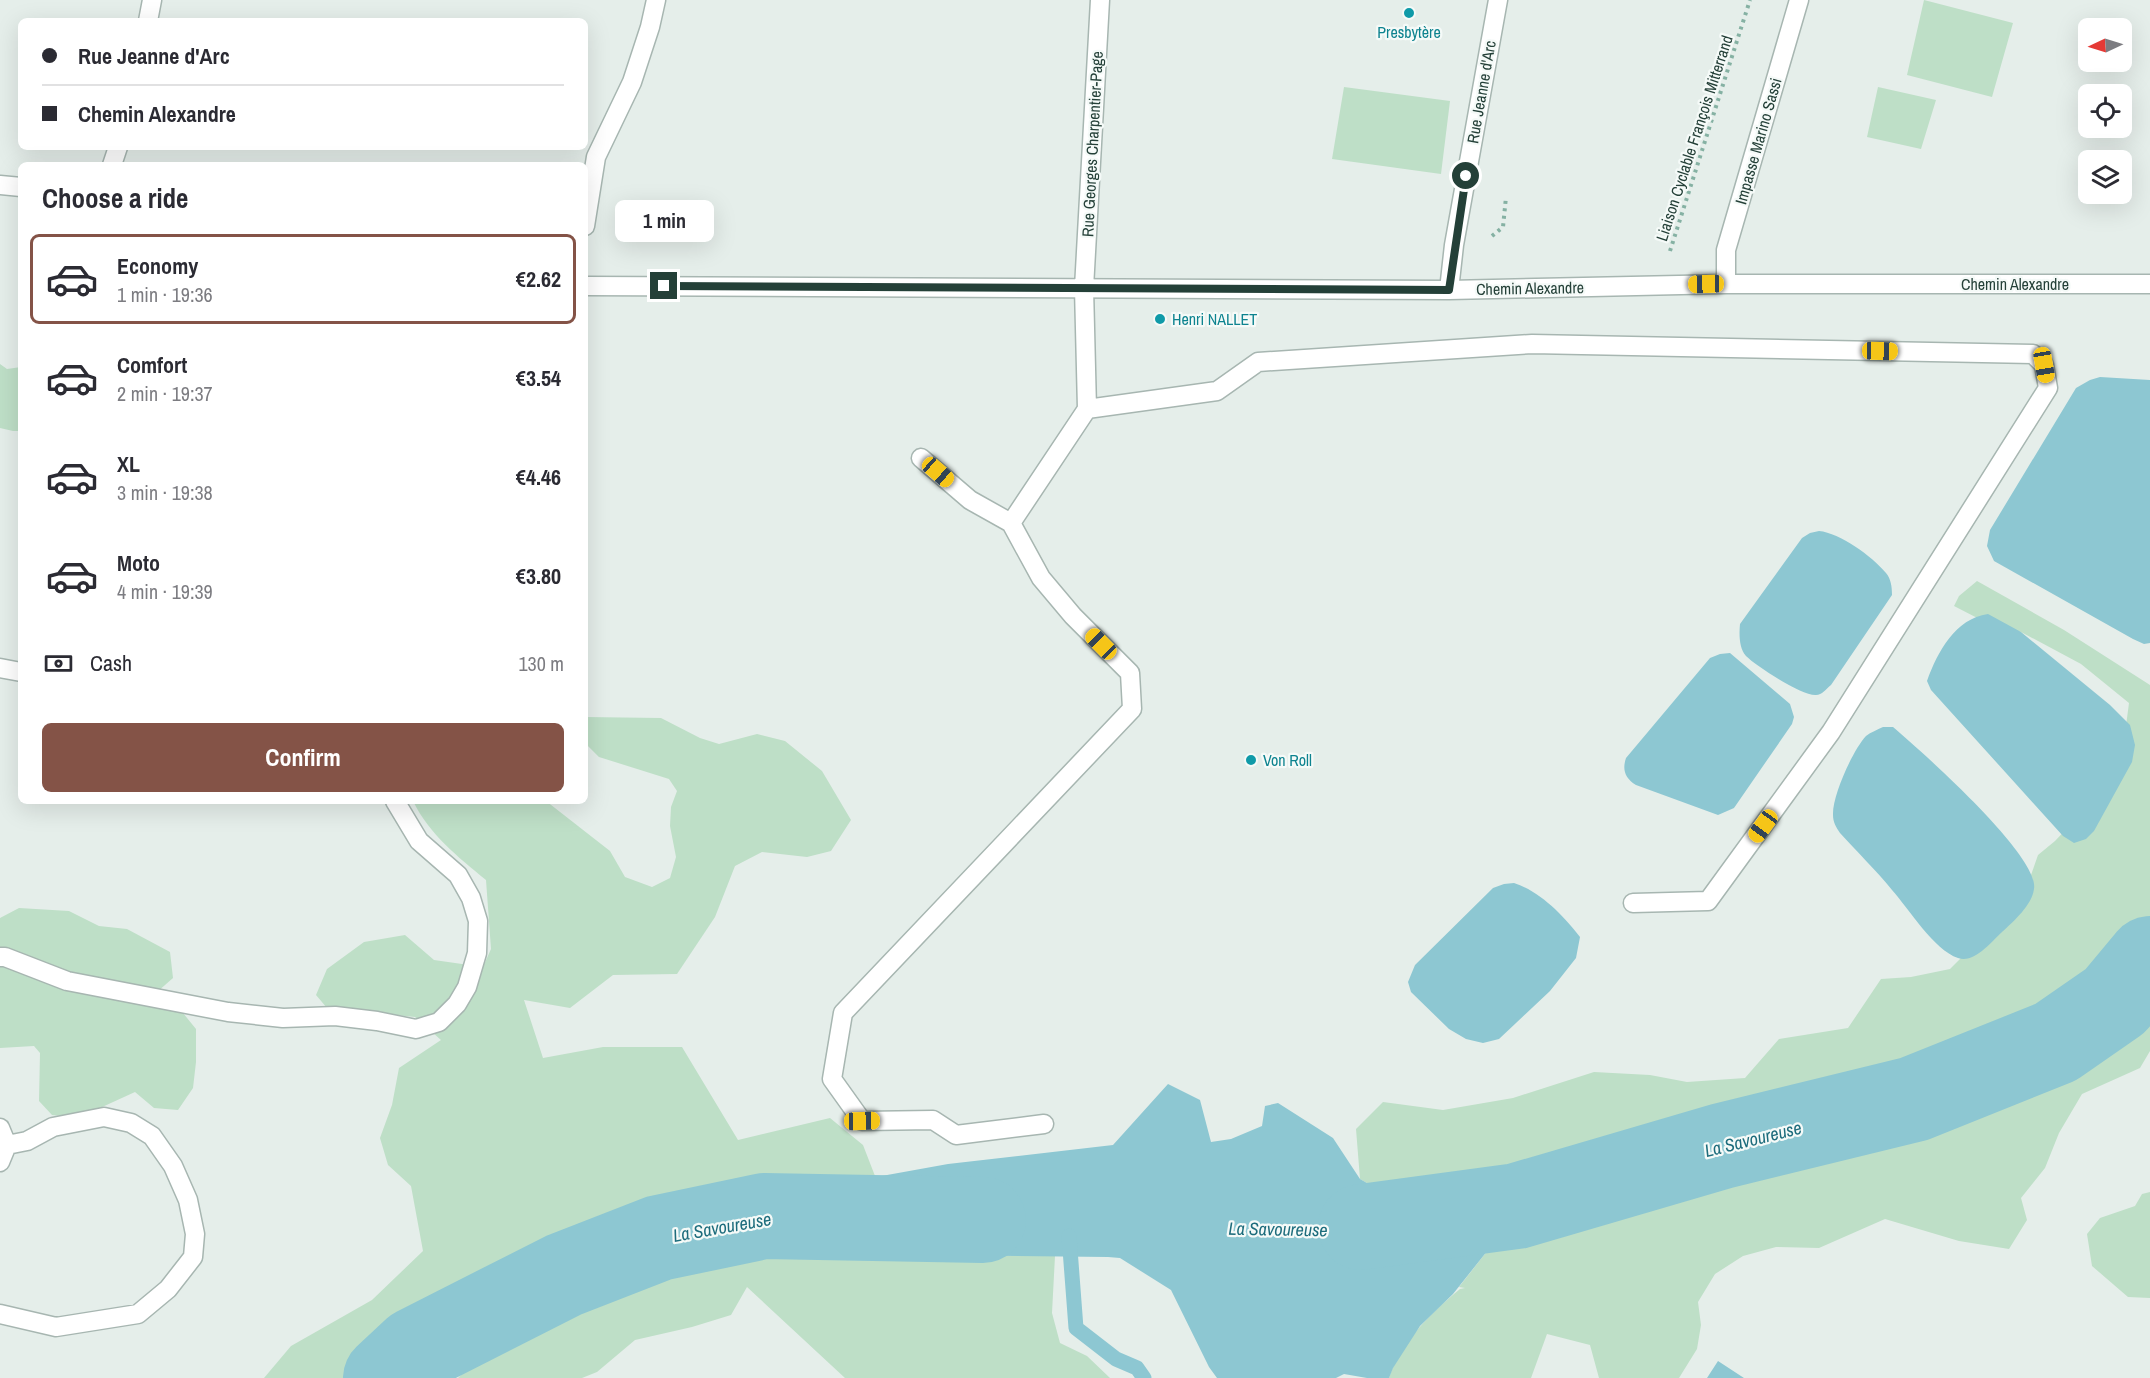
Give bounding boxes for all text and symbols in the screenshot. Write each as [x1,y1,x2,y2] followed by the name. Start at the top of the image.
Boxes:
[1402,6,1416,20] marker: Presbytère
[2078,18,2132,72] north arrow
[2078,18,2132,204] map controls
[1377,21,1441,43] place label: Presbytère
[1650,32,1738,244] street label: Liaison Cyclable François Mitterrand
[1461,39,1501,145] street label: Rue Jeanne d'Arc
[78,41,230,71] text: Rue Jeanne d'Arc
[1076,51,1108,237] street label: Rue Georges Charpentier-Page
[1729,75,1787,207] street label: Impasse Marino Sassi
[2078,84,2132,138] button: locate
[78,99,236,129] text: Chemin Alexandre
[2078,150,2132,204] button: layers
[1452,162,1479,189] route start
[42,180,188,216] text: Choose a ride
[614,199,714,241] callout: 1 min
[643,207,686,234] text: 1 min
[117,251,198,281] text: Economy
[45,252,99,306] icon: car
[516,264,561,294] text: €2.62
[650,272,677,299] route end
[1961,273,2069,295] street label: Chemin Alexandre
[1688,275,1724,293] car
[1476,276,1584,300] street label: Chemin Alexandre
[117,281,213,308] text: 1 min · 19:36
[1172,308,1257,330] place label: Henri NALLET
[1153,312,1167,326] marker: Henri NALLET
[1862,342,1898,360] car
[2032,346,2056,384] car
[117,350,187,380] text: Comfort
[45,351,99,405] icon: car
[516,363,561,393] text: €3.54
[117,380,213,407] text: 2 min · 19:37
[117,449,140,479] text: XL
[45,450,99,504] icon: car
[919,453,957,491] car
[516,462,561,492] text: €4.46
[117,479,213,506] text: 3 min · 19:38
[117,548,160,578] text: Moto
[45,549,99,603] icon: car
[516,561,561,591] text: €3.80
[117,578,213,605] text: 4 min · 19:39
[1082,625,1120,663] car
[42,647,75,680] icon: cash
[90,648,132,678] text: Cash
[518,650,564,677] text: 130 m
[42,723,564,792] button: Confirm
[1263,749,1312,771] place label: Von Roll
[1244,753,1258,767] marker: Von Roll
[1745,806,1781,846] car
[844,1112,880,1130] car
[1702,1115,1804,1163] water label: La Savoureuse
[671,1206,773,1248] water label: La Savoureuse
[1228,1216,1328,1242] water label: La Savoureuse

